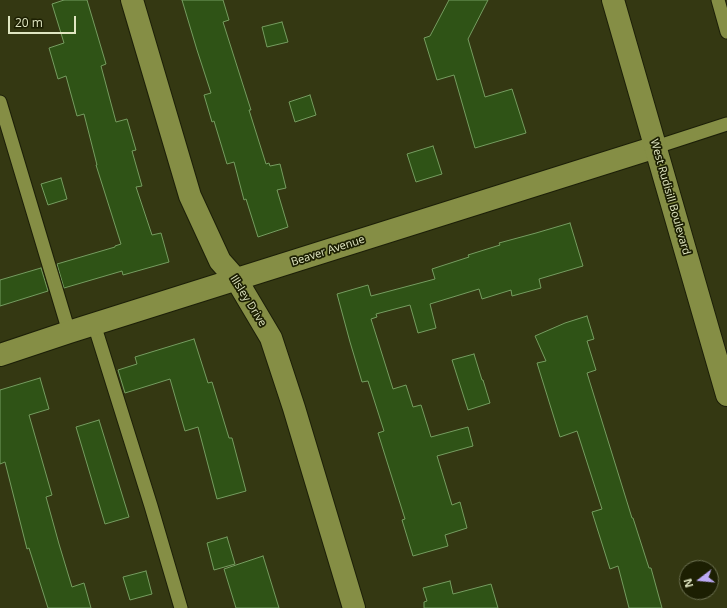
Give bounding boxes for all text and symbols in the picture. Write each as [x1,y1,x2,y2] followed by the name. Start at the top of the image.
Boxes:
[10,8,78,34] scale bar
[15,14,43,31] text: 20 m
[647,137,693,257] street label: West Rudisill Boulevard
[289,233,367,269] street label: Beaver Avenue
[227,273,269,329] street label: Illsley Drive
[679,560,719,600] north arrow
[680,577,696,590] text: N

